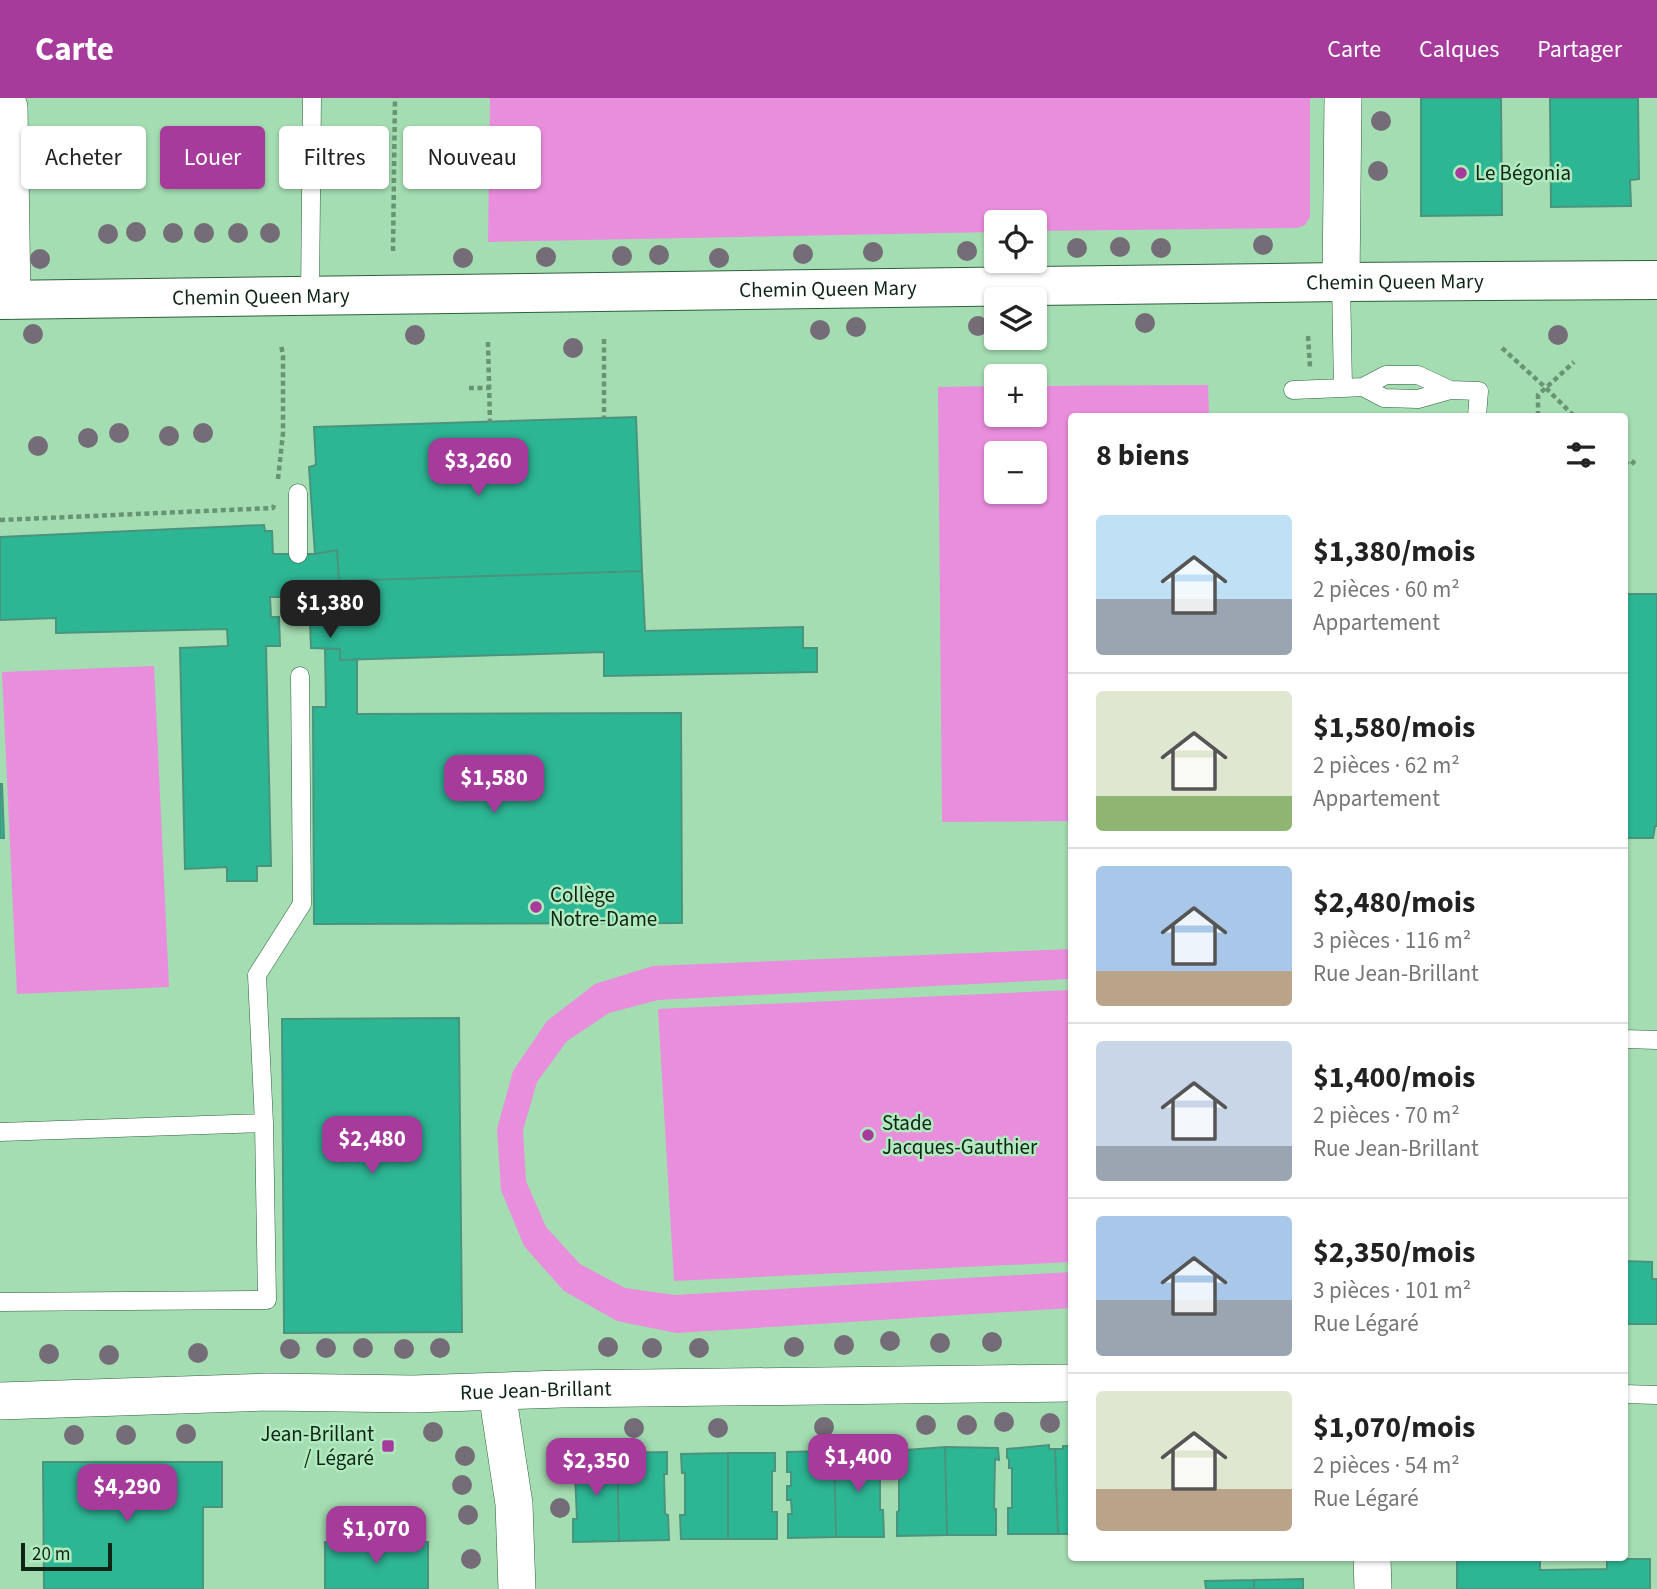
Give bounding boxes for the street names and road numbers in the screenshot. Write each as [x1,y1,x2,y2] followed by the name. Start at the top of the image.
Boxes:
[1306,266,1484,297] street label: Chemin Queen Mary
[739,273,917,305] street label: Chemin Queen Mary
[172,280,350,313] street label: Chemin Queen Mary
[460,1373,612,1407] street label: Rue Jean-Brillant

